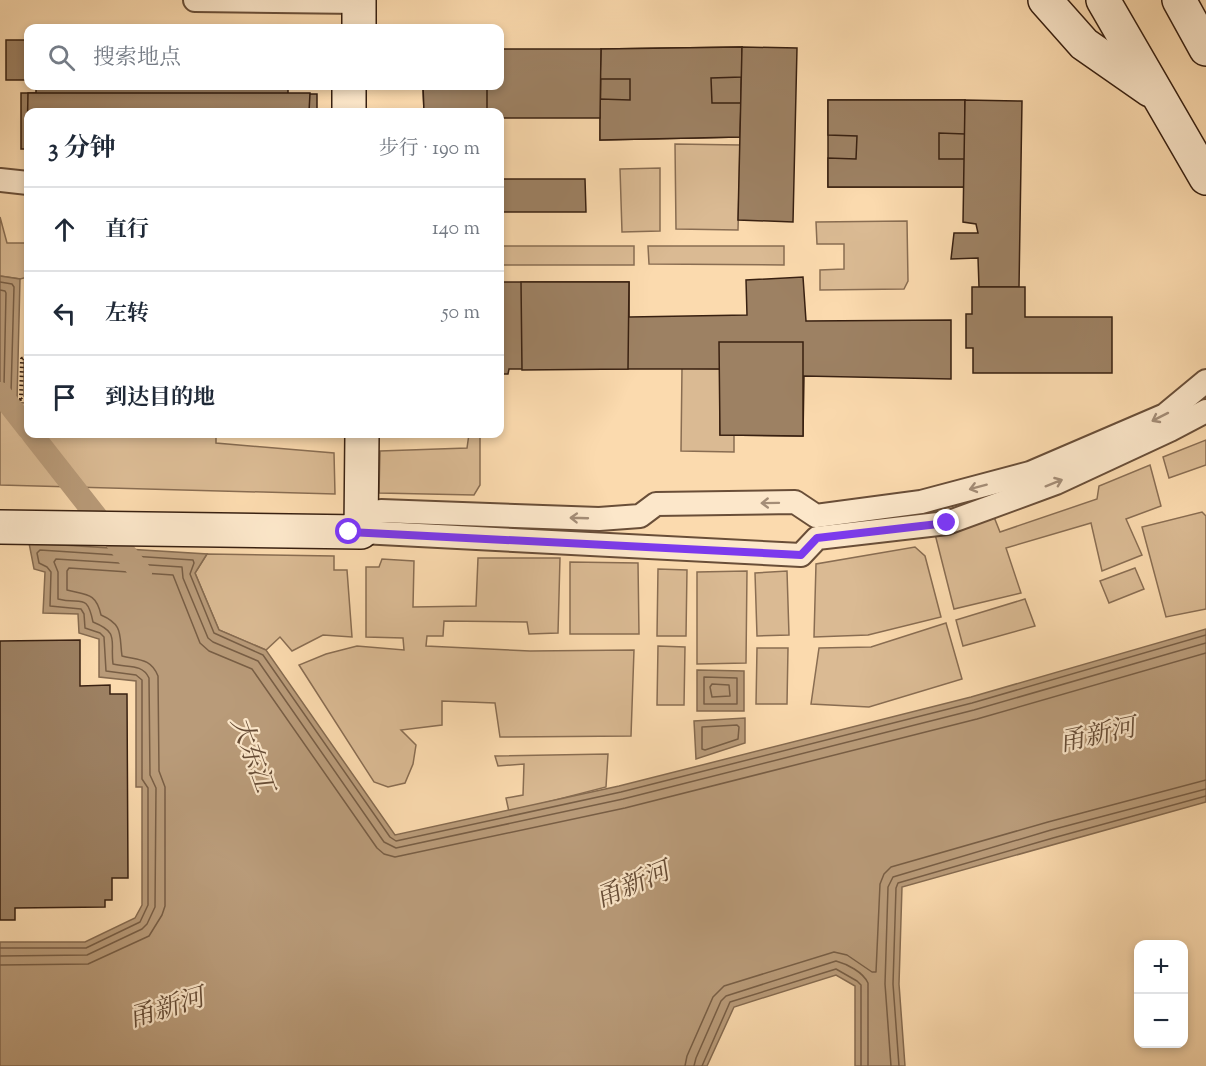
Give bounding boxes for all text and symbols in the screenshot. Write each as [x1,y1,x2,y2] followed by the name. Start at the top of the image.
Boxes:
[24,24,504,90] search box
[45,41,78,74] icon: search
[93,43,181,75] text: 搜索地点
[48,131,116,168] text: 3 分钟
[379,135,480,164] text: 步行 · 190 m
[48,213,81,246] icon: ahead
[105,215,149,247] text: 直行
[432,215,480,244] text: 140 m
[48,297,81,330] icon: left
[105,299,149,331] text: 左转
[442,299,480,328] text: 50 m
[48,381,81,414] icon: arrive
[105,383,215,415] text: 到达目的地
[1151,411,1169,423] one-way arrow
[1044,477,1063,488] one-way arrow
[969,482,988,493] one-way arrow
[760,497,780,508] one-way arrow
[933,509,959,535] route end
[569,513,589,524] one-way arrow
[335,518,361,544] route start
[1056,709,1143,763] water label: 甬新河
[220,712,283,802] water label: 大东江
[590,852,680,919] water label: 甬新河
[1134,940,1188,1048] map controls
[1134,940,1188,994] button: +
[124,979,213,1038] water label: 甬新河
[1134,994,1188,1048] button: −

